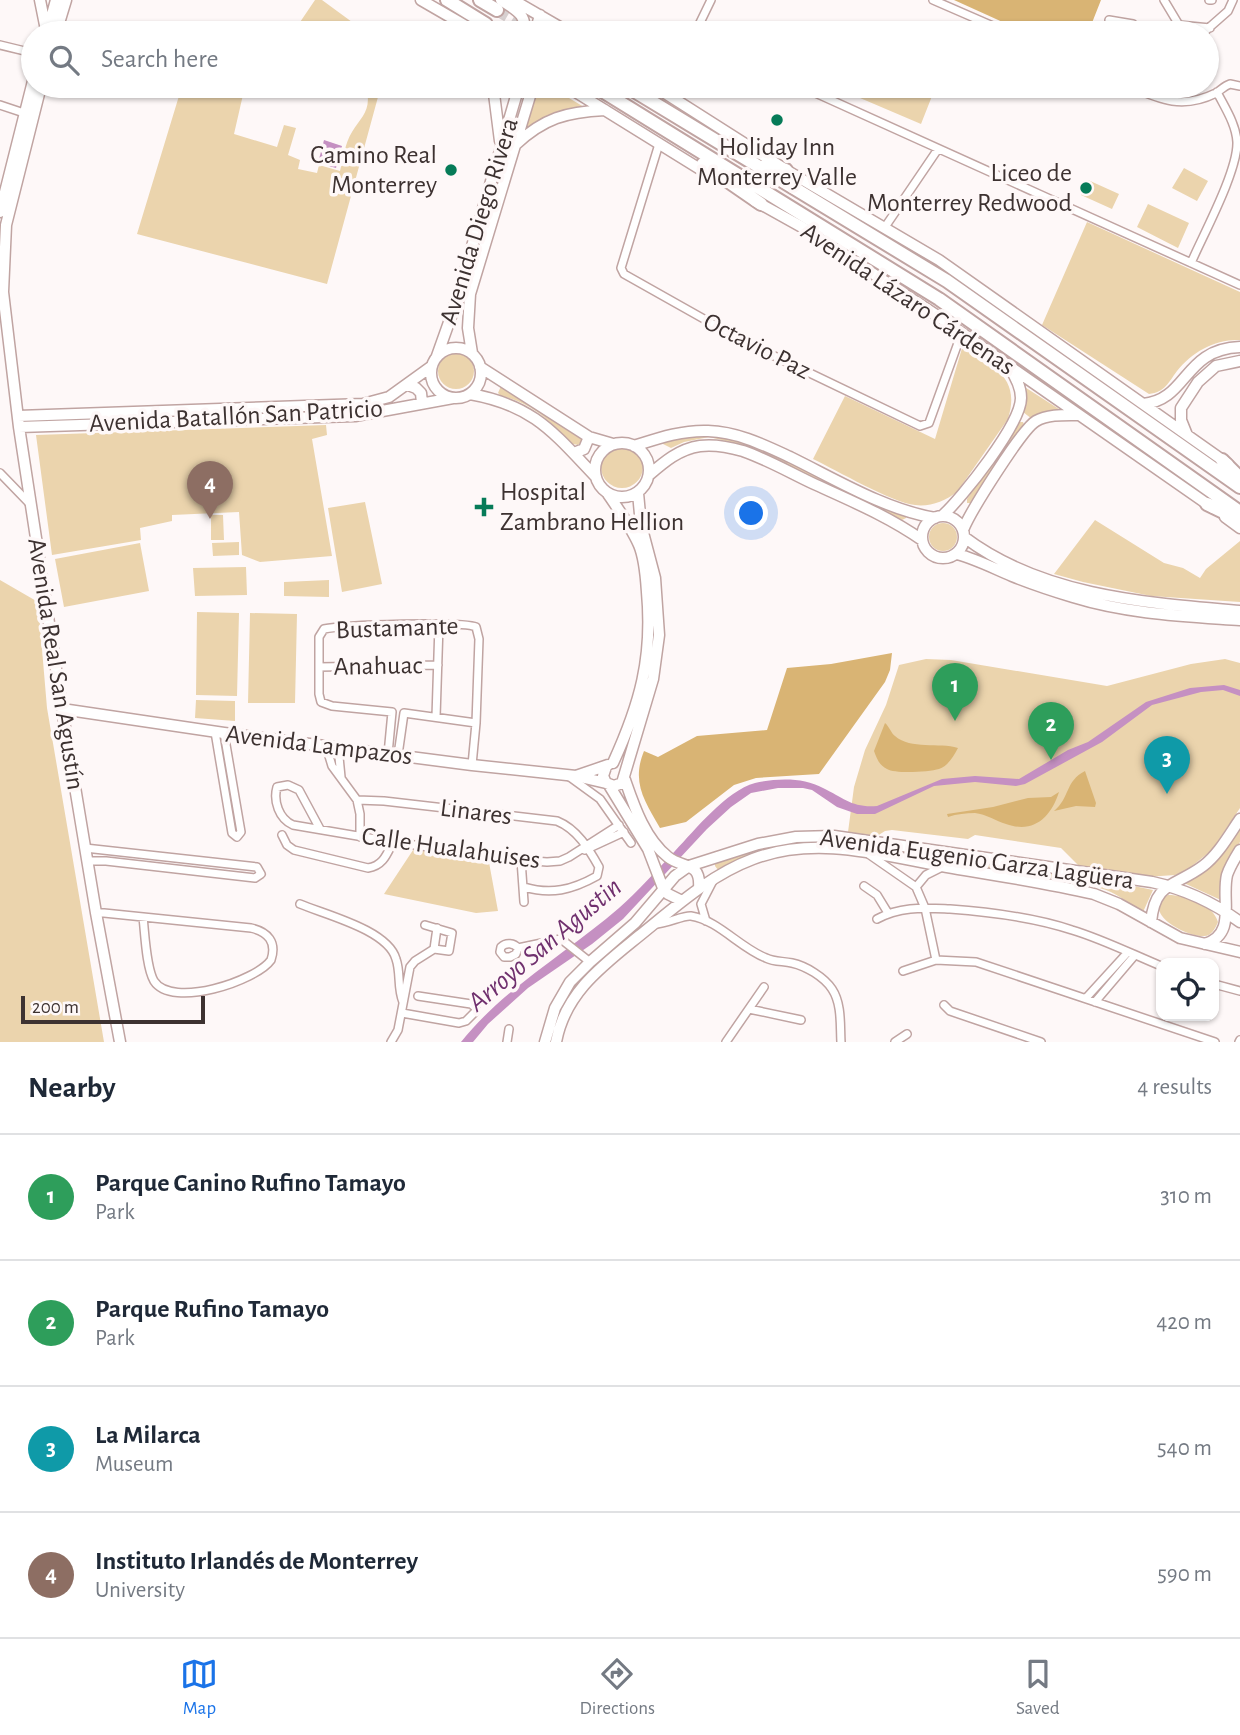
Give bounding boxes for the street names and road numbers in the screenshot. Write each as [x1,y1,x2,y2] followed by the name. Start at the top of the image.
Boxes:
[435,115,523,327] street label: Avenida Diego Rivera
[796,218,1020,380] street label: Avenida Lázaro Cárdenas
[699,308,815,384] street label: Octavio Paz
[88,395,384,437] street label: Avenida Batallón San Patricio
[23,536,89,792] street label: Avenida Real San Agustín
[335,613,459,643] street label: Bustamante
[333,652,423,680] street label: Anahuac
[224,721,414,769] street label: Avenida Lampazos
[439,795,513,829] street label: Linares
[360,823,542,873] street label: Calle Hualahuises
[818,824,1136,894] street label: Avenida Eugenio Garza Lagüera

